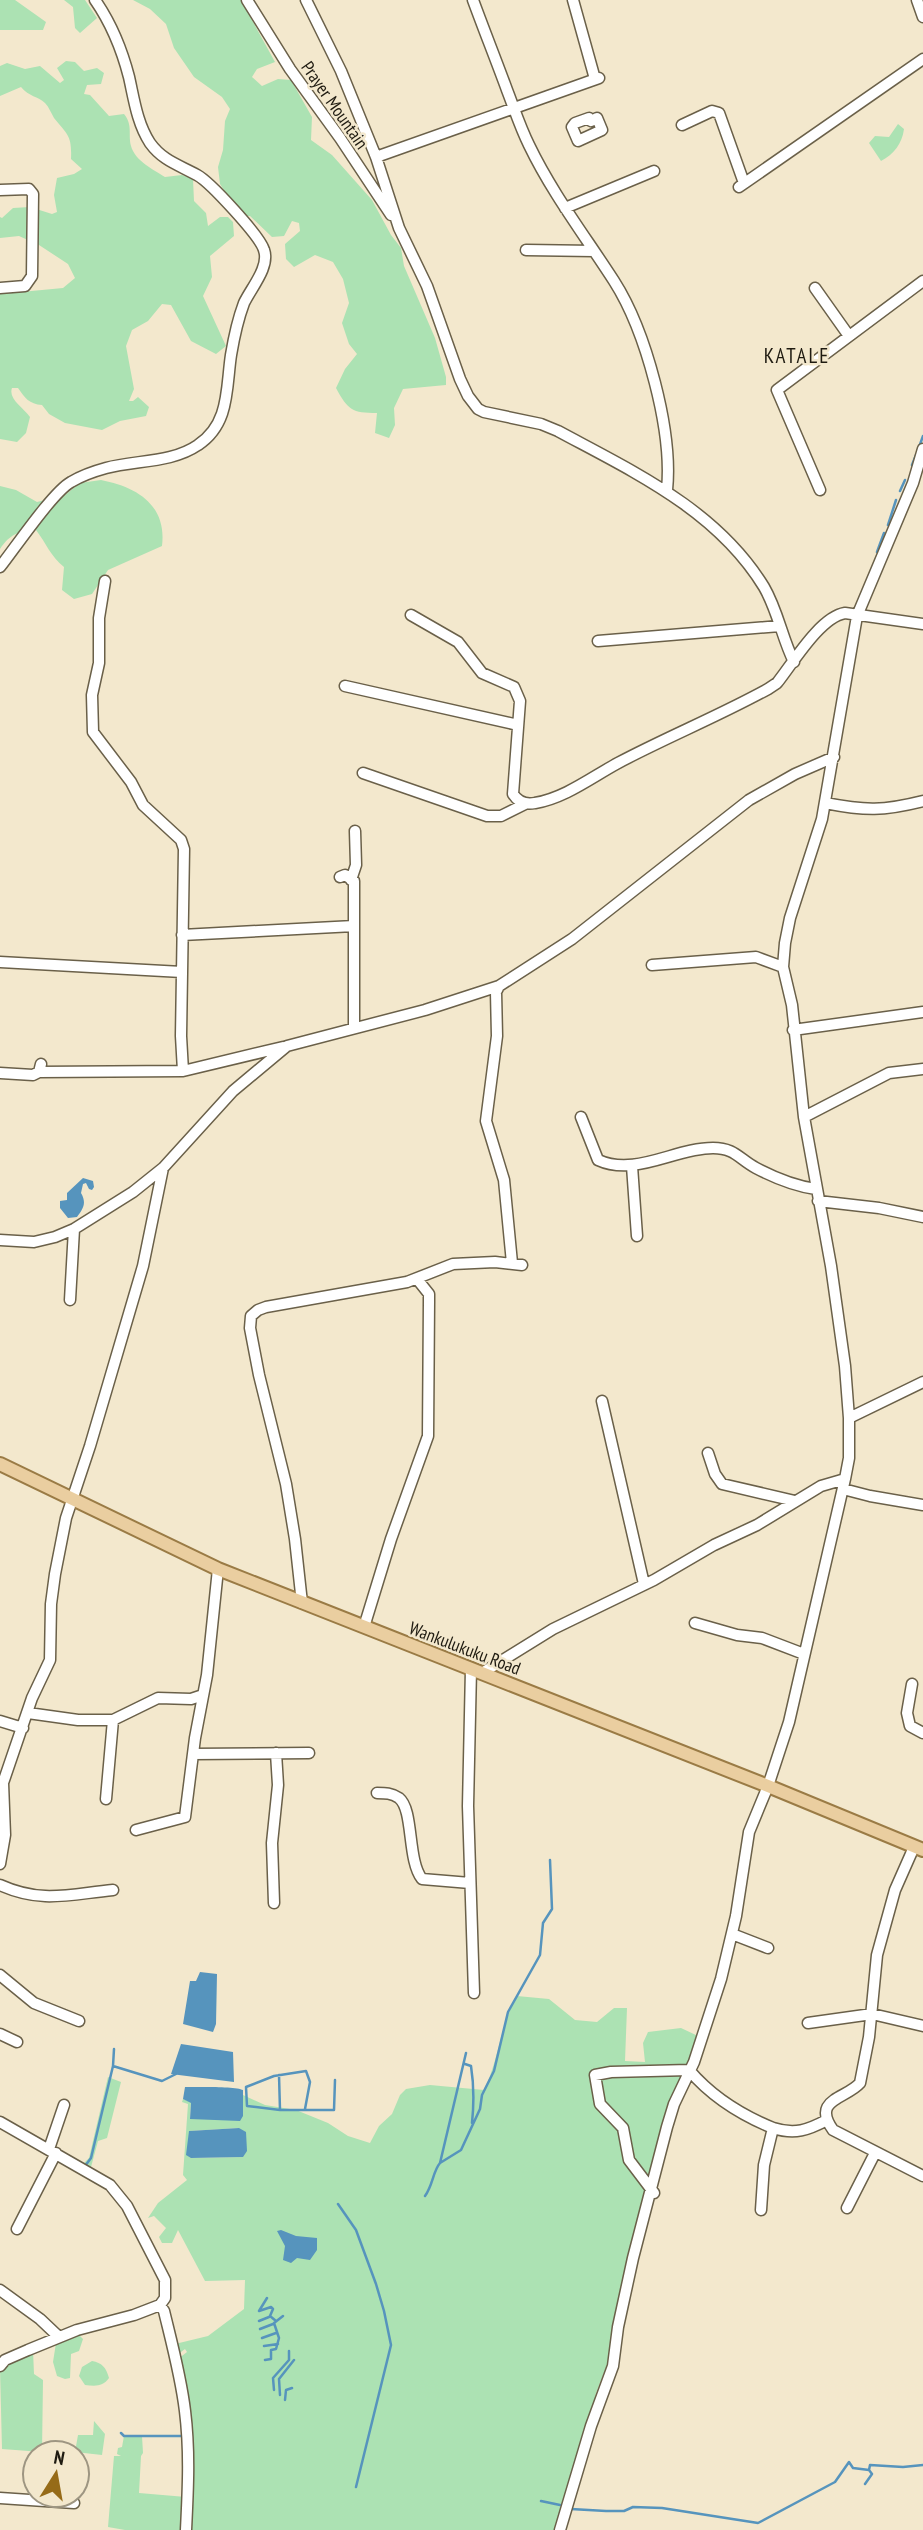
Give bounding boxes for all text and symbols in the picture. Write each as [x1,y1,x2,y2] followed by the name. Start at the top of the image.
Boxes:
[296,57,374,153] street label: Prayer Mountain
[764,342,830,369] district label: KATALE
[406,1616,524,1680] street label: Wankulukuku Road
[21,2439,91,2509] north arrow
[52,2445,67,2470] text: N

